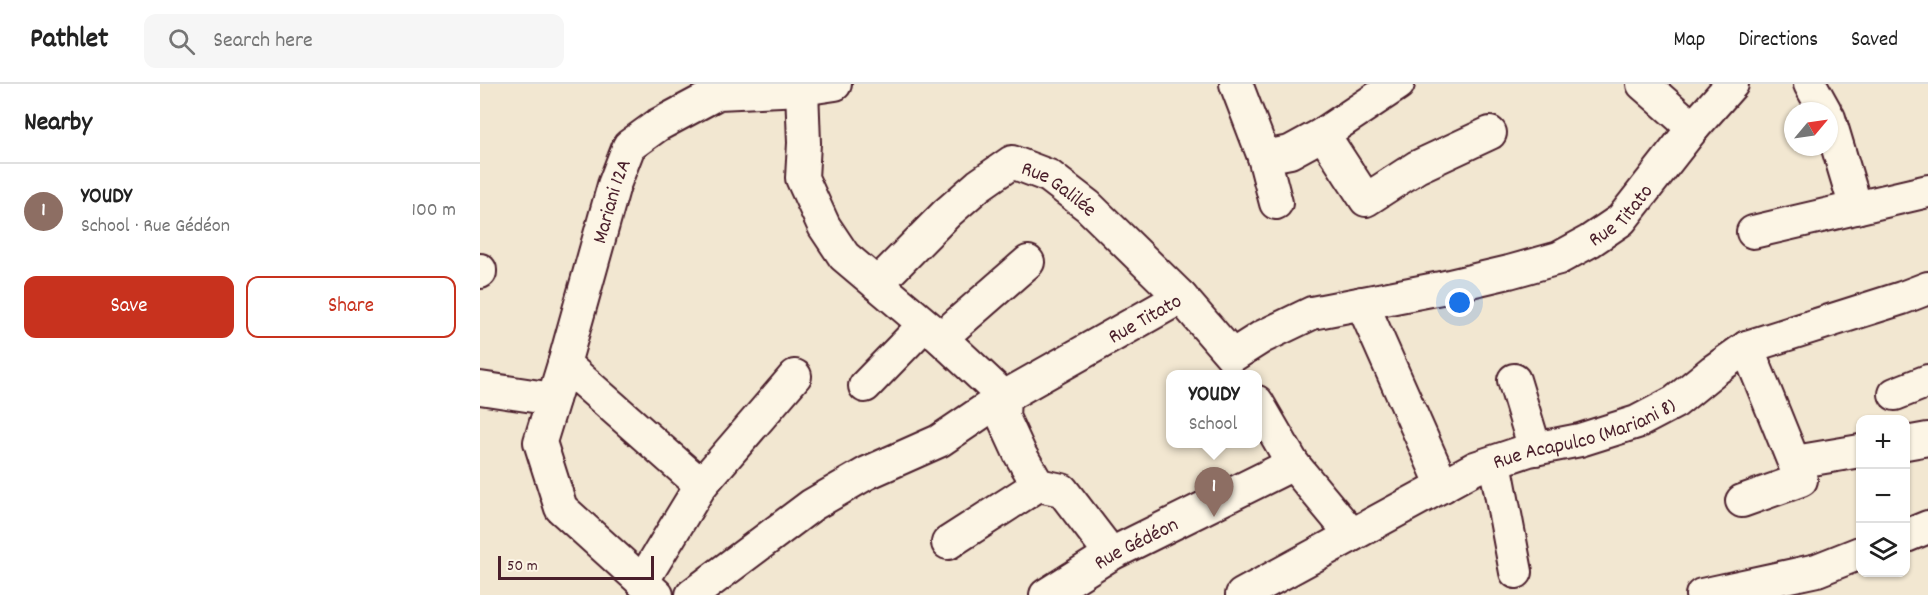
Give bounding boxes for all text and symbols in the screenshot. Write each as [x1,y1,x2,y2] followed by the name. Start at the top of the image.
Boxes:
[144,14,564,68] search box
[30,21,108,61] text: Pathlet
[165,25,198,58] icon: search
[213,26,313,57] text: Search here
[1674,26,1705,56] text: Map
[1738,26,1818,56] text: Directions
[1851,26,1898,56] text: Saved
[1784,102,1838,156] north arrow
[24,105,92,142] text: Nearby
[586,155,641,248] street label: Mariani 12A
[1016,155,1103,225] street label: Rue Galilée
[1583,179,1662,256] street label: Rue Titato
[81,182,132,213] text: YOUDY
[41,197,46,225] text: 1
[412,197,456,225] text: 100 m
[81,213,230,241] text: School · Rue Gédéon
[24,276,234,338] button: Save
[246,276,456,338] button: Share
[1103,288,1188,353] street label: Rue Titato
[1445,288,1474,317] your location
[1166,370,1262,448] popup
[1189,380,1239,411] text: YOUDY
[1490,392,1682,479] street label: Rue Acapulco (Mariani 8)
[1189,411,1237,439] text: School
[1856,415,1910,577] map controls
[1856,415,1910,469] button: +
[1194,468,1234,517] pin: 1
[1856,469,1910,523] button: −
[1089,511,1184,579] street label: Rue Gédéon
[1856,523,1910,577] button: layers
[498,553,654,580] scale bar
[507,555,538,578] text: 50 m

